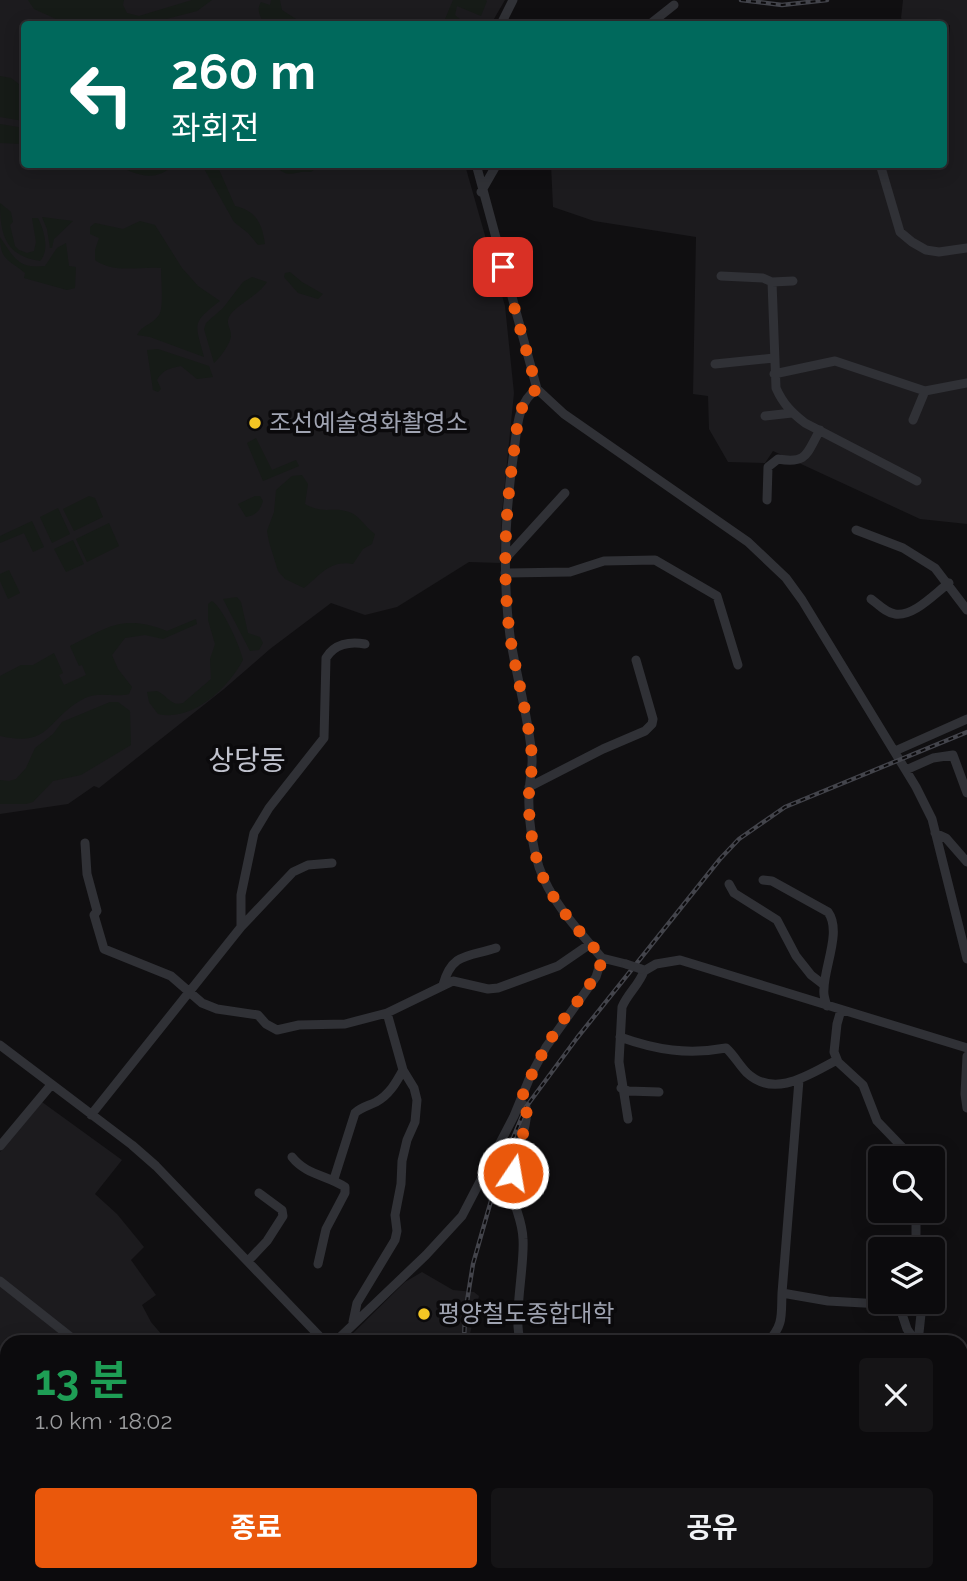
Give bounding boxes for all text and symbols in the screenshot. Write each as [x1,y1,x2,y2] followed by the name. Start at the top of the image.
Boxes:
[171,43,316,100] text: 260 m
[56,49,147,140] icon: left
[171,109,259,146] text: 좌회전
[473,237,533,297] pin
[484,248,522,286] icon: arrive
[269,408,468,437] place label: 조선예술영화촬영소
[247,415,263,431] marker: 조선예술영화촬영소
[208,744,286,777] district label: 상당동
[476,1136,550,1210] position arrow
[868,1146,945,1314] map controls
[868,1146,945,1223] button: search
[868,1237,945,1314] button: layers
[438,1299,615,1328] place label: 평양철도종합대학
[416,1306,432,1322] marker: 평양철도종합대학
[35,1356,128,1405] text: 13 분
[859,1358,933,1432] button: close
[35,1407,172,1434] text: 1.0 km · 18:02
[35,1488,477,1568] button: 종료
[491,1488,933,1568] button: 공유

